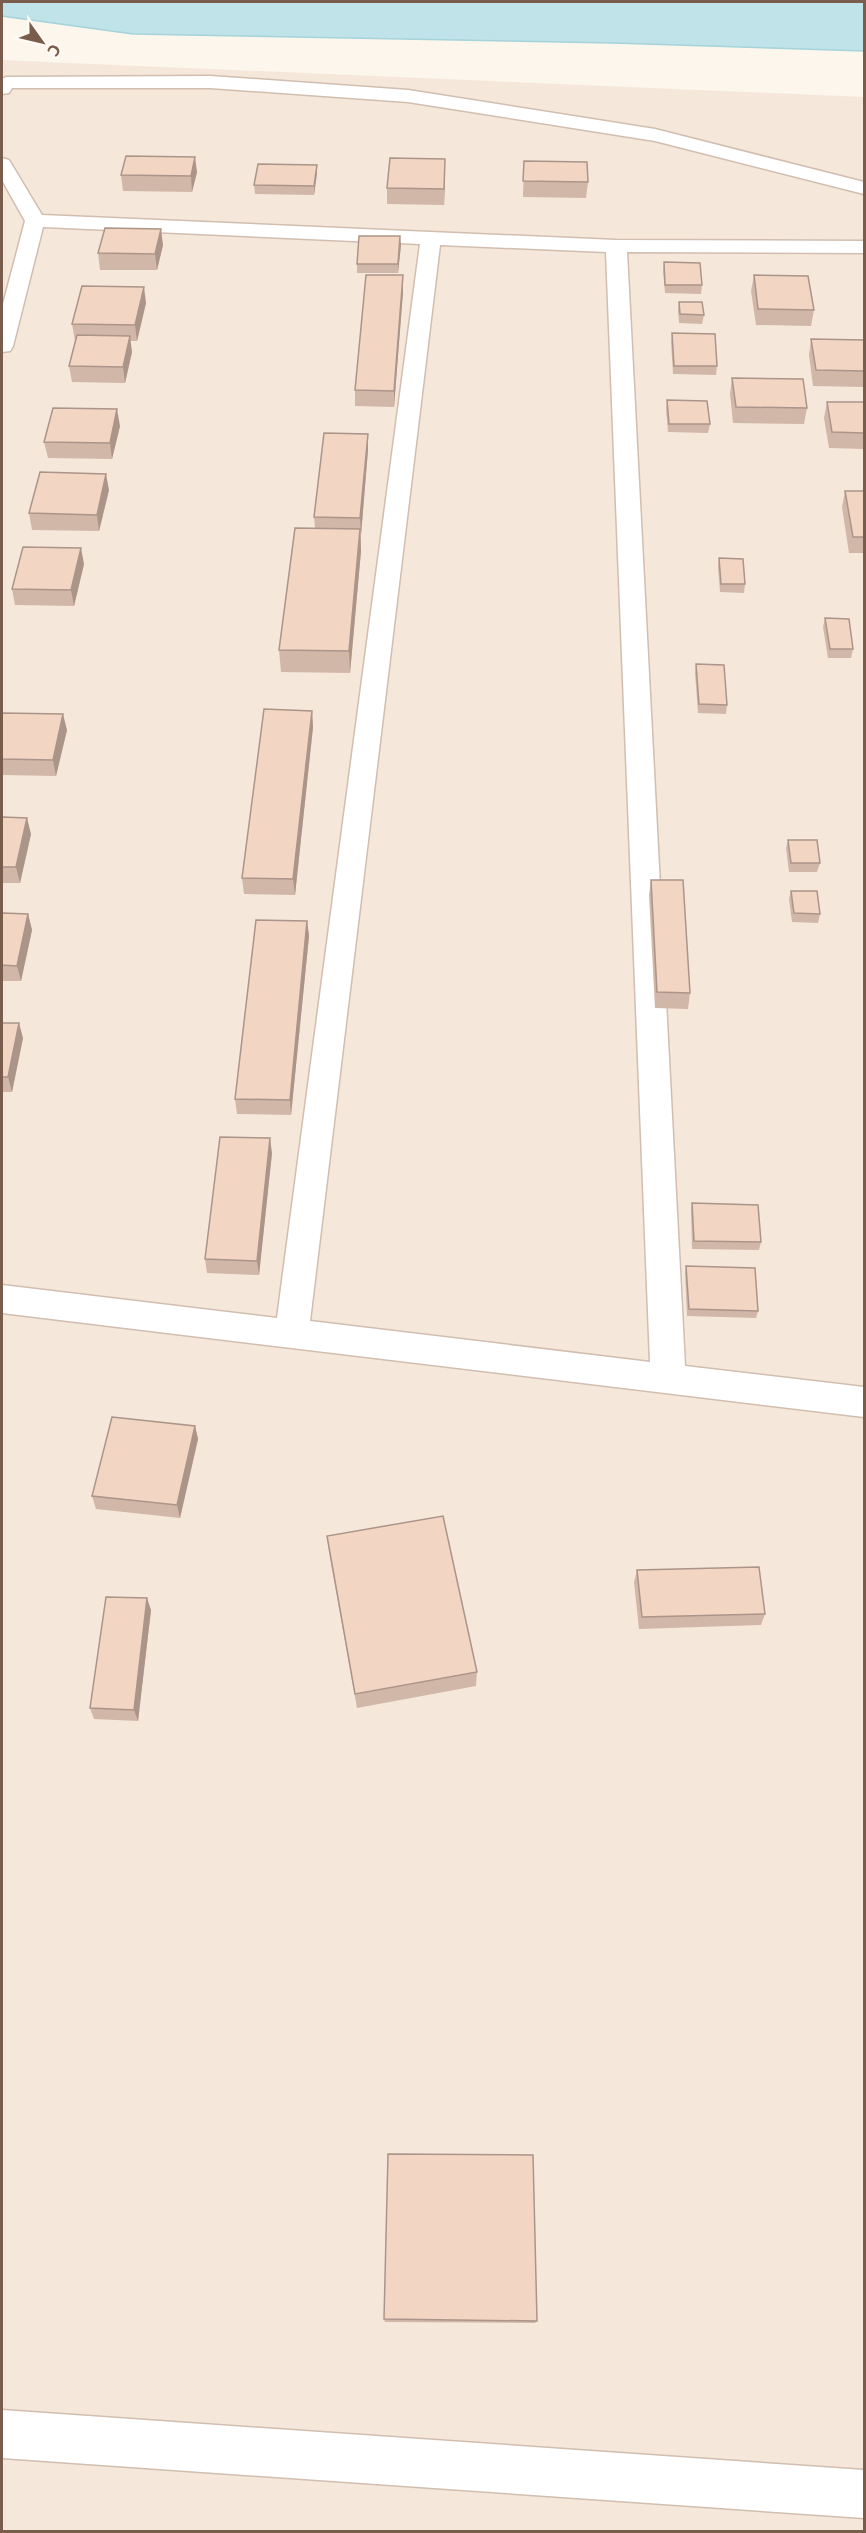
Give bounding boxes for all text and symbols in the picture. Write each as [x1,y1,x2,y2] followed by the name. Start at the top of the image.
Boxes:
[12,12,72,72] north arrow
[42,40,66,61] text: С

